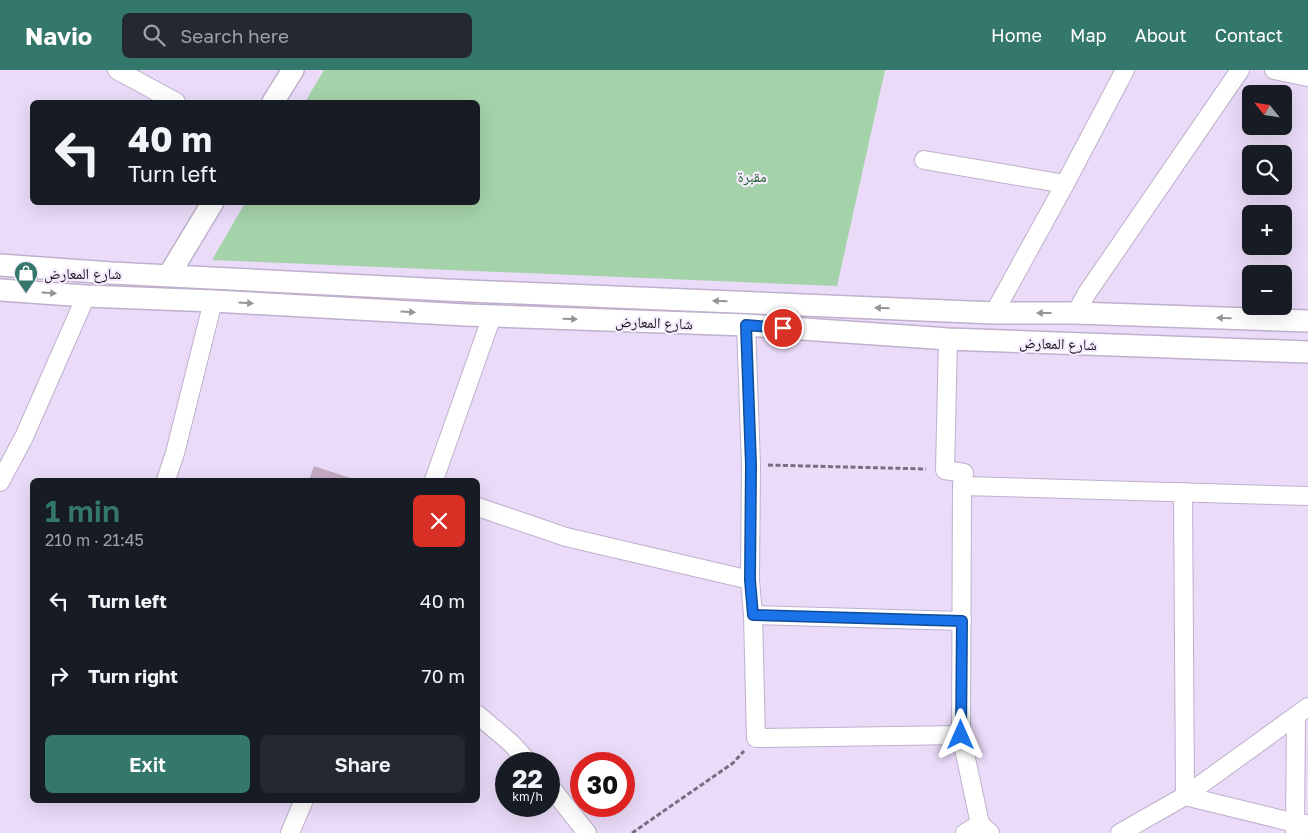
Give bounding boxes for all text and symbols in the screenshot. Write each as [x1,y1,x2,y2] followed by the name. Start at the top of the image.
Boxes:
[122,13,472,58] search box
[25,21,92,50] text: Navio
[140,21,168,49] icon: search
[180,24,289,47] text: Search here
[991,24,1042,46] text: Home
[1070,24,1107,46] text: Map
[1135,24,1187,46] text: About
[1215,24,1283,46] text: Contact
[1242,85,1292,135] north arrow
[1242,85,1292,315] map controls
[128,118,212,160] text: 40 m
[45,120,110,185] icon: left
[1242,145,1292,195] button: search
[128,160,217,187] text: Turn left
[737,167,767,186] park label: مقبرة
[1242,205,1292,255] button: +
[13,260,39,294] shop icon: شارع المعارض
[44,264,122,284] place label: شارع المعارض
[1242,265,1292,315] button: −
[41,290,57,298] one-way arrow
[711,297,727,305] one-way arrow
[238,299,254,307] one-way arrow
[874,304,890,312] one-way arrow
[762,307,804,349] pin
[400,308,416,316] one-way arrow
[1036,309,1052,317] one-way arrow
[615,312,693,334] street label: شارع المعارض
[769,314,797,342] icon: arrive
[1216,314,1232,322] one-way arrow
[563,315,579,323] one-way arrow
[1019,333,1097,355] street label: شارع المعارض
[45,493,120,529] text: 1 min
[413,495,465,547] button: close
[45,530,144,550] text: 210 m · 21:45
[45,587,73,615] icon: left
[88,589,167,612] text: Turn left
[420,589,465,612] text: 40 m
[45,662,73,690] icon: right
[88,664,178,687] text: Turn right
[422,664,465,687] text: 70 m
[934,708,986,760] position arrow
[45,735,250,793] button: Exit
[260,735,465,793] button: Share
[570,752,635,817] speed limit sign: 30
[512,763,543,794] text: 22
[512,789,543,804] text: km/h

